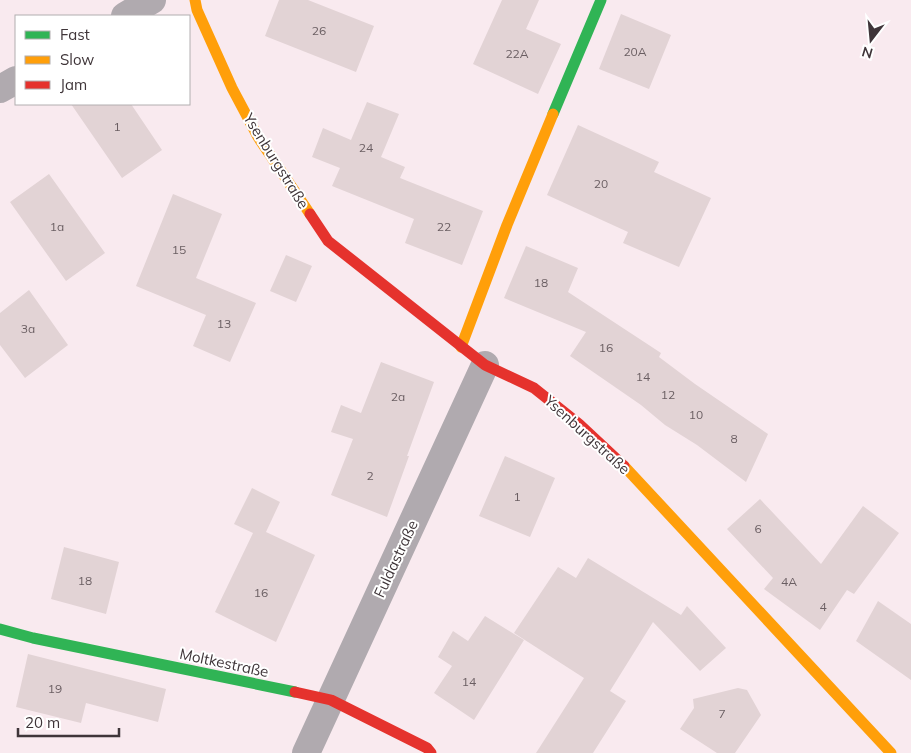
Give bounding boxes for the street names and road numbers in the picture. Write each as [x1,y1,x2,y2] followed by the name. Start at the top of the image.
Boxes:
[239,109,313,212] street label: Ysenburgstraße
[540,390,634,478] street label: Ysenburgstraße
[369,517,422,600] street label: Fuldastraße
[178,644,270,681] street label: Moltkestraße

